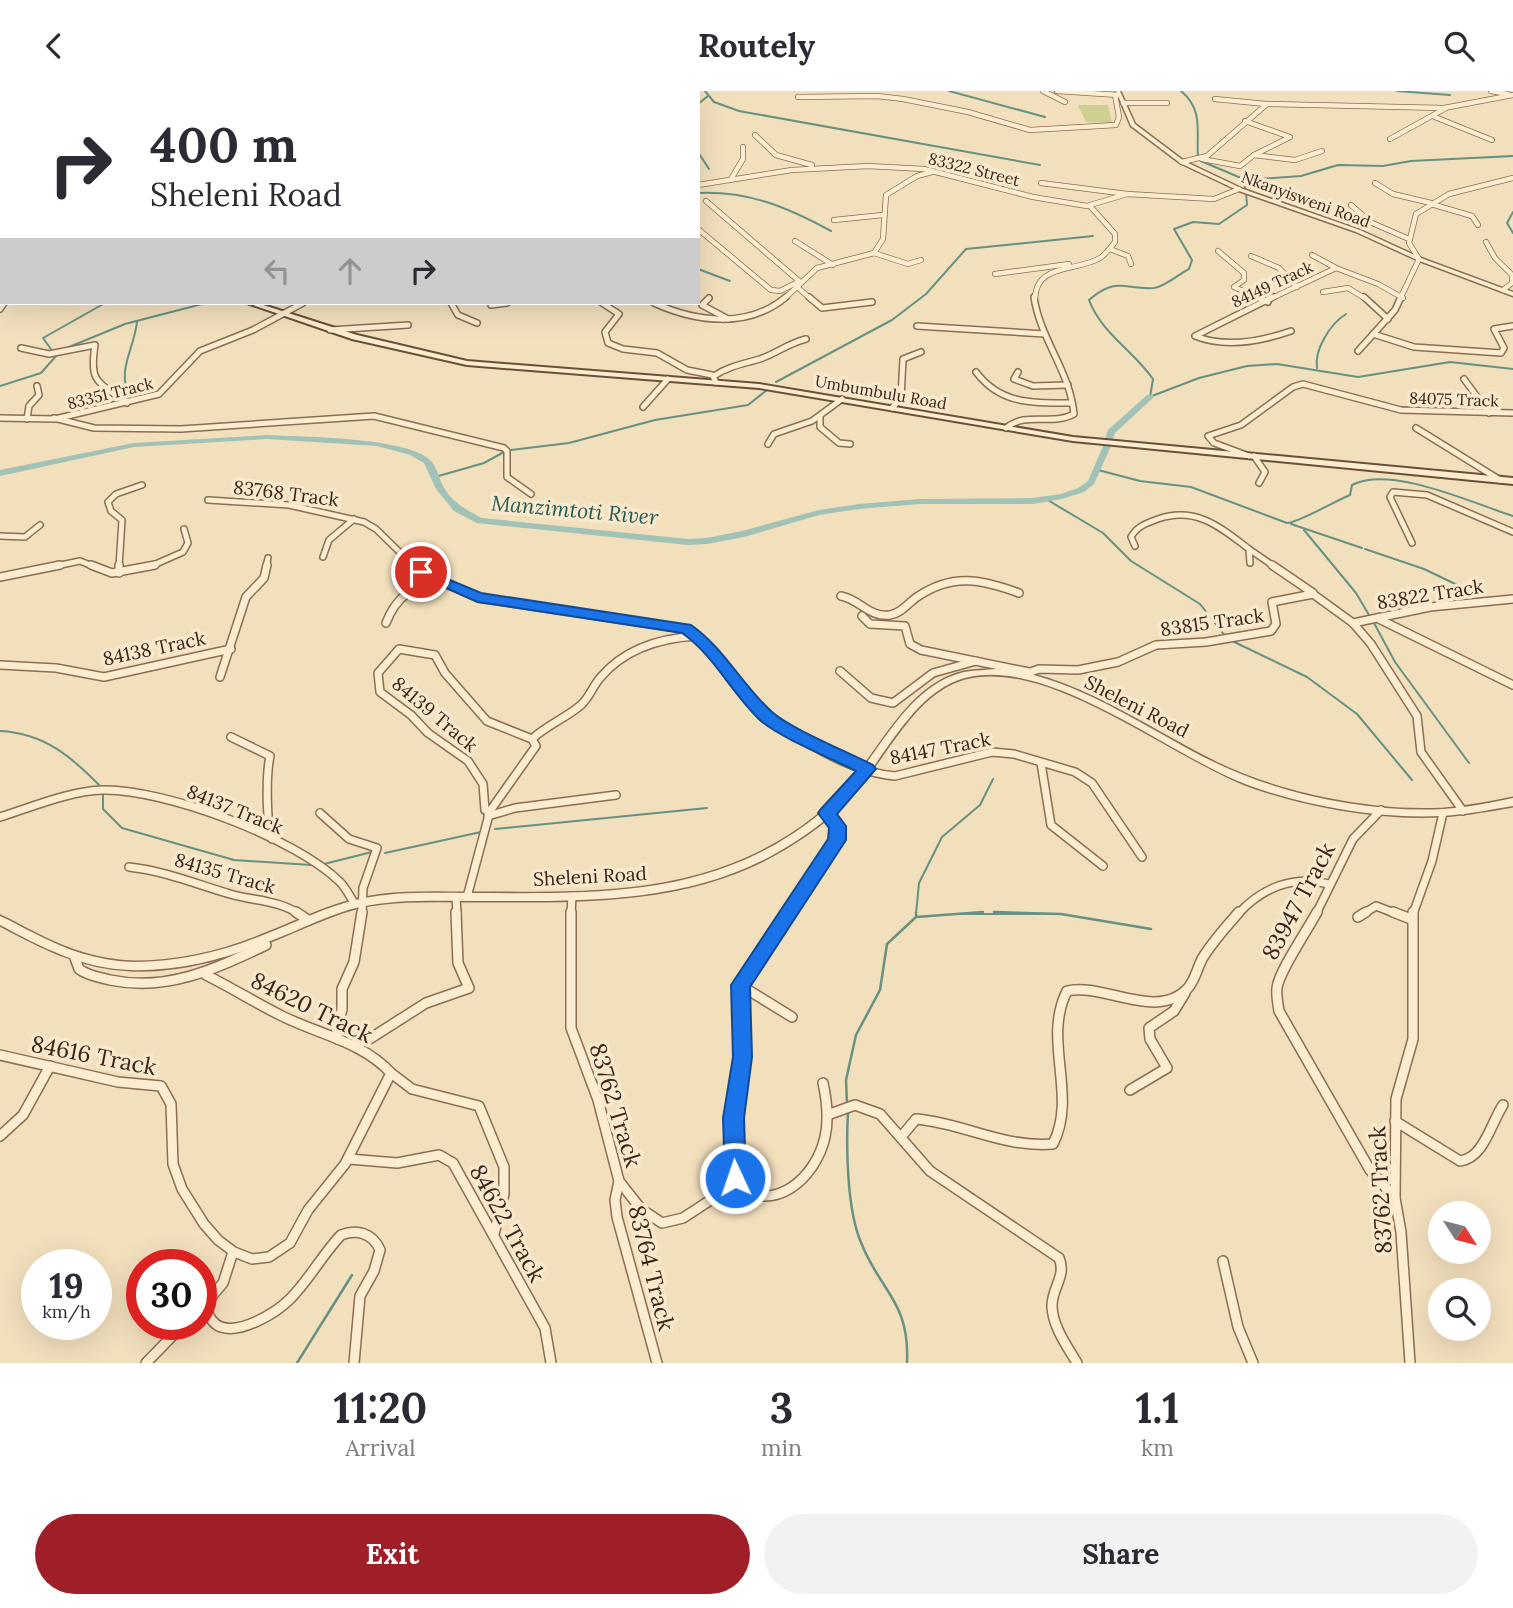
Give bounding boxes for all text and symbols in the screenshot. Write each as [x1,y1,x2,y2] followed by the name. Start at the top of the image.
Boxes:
[698,25,815,66] text: Routely
[35,27,73,65] icon: back
[1440,27,1478,65] icon: search
[150,113,297,175] text: 400 m
[35,119,126,210] icon: right
[926,148,1023,190] street label: 83322 Street
[1239,166,1374,232] street label: Nkanyisweni Road
[150,174,342,215] text: Sheleni Road
[258,252,296,290] icon: left
[331,252,369,290] icon: ahead
[404,252,442,290] icon: right
[1228,256,1316,312] street label: 84149 Track
[813,371,949,414] street label: Umbumbulu Road
[65,373,155,413] street label: 83351 Track
[1409,387,1500,411] street label: 84075 Track
[232,475,341,511] street label: 83768 Track
[490,489,660,531] water label: Manzimtoti River
[391,542,451,602] pin
[402,553,440,591] icon: arrive
[1375,574,1486,614] street label: 83822 Track
[1159,603,1266,641] street label: 83815 Track
[101,625,208,671] street label: 84138 Track
[1081,669,1193,743] street label: Sheleni Road
[387,671,483,757] street label: 84139 Track
[888,726,993,770] street label: 84147 Track
[183,779,287,840] street label: 84137 Track
[1255,837,1341,965] street label: 83947 Track
[172,847,279,899] street label: 84135 Track
[533,861,647,891] street label: Sheleni Road
[246,965,378,1049] street label: 84620 Track
[29,1029,160,1081] street label: 84616 Track
[583,1039,649,1171] street label: 83762 Track
[1362,1125,1398,1255] street label: 83762 Track
[698,1141,772,1215] position arrow
[464,1159,553,1287] street label: 84622 Track
[1428,1201,1491,1263] north arrow
[1428,1201,1491,1341] map controls
[622,1202,682,1334] street label: 83764 Track
[126,1249,217,1340] speed limit sign: 30
[49,1263,84,1308] text: 19
[1428,1278,1491,1341] button: search
[42,1300,91,1323] text: km/h
[334,1381,427,1435] text: 11:20
[770,1381,793,1435] text: 3
[1135,1381,1179,1435] text: 1.1
[345,1433,416,1462] text: Arrival
[761,1433,802,1462] text: min
[1141,1433,1174,1462] text: km
[35,1514,750,1594] button: Exit
[764,1514,1478,1594] button: Share

